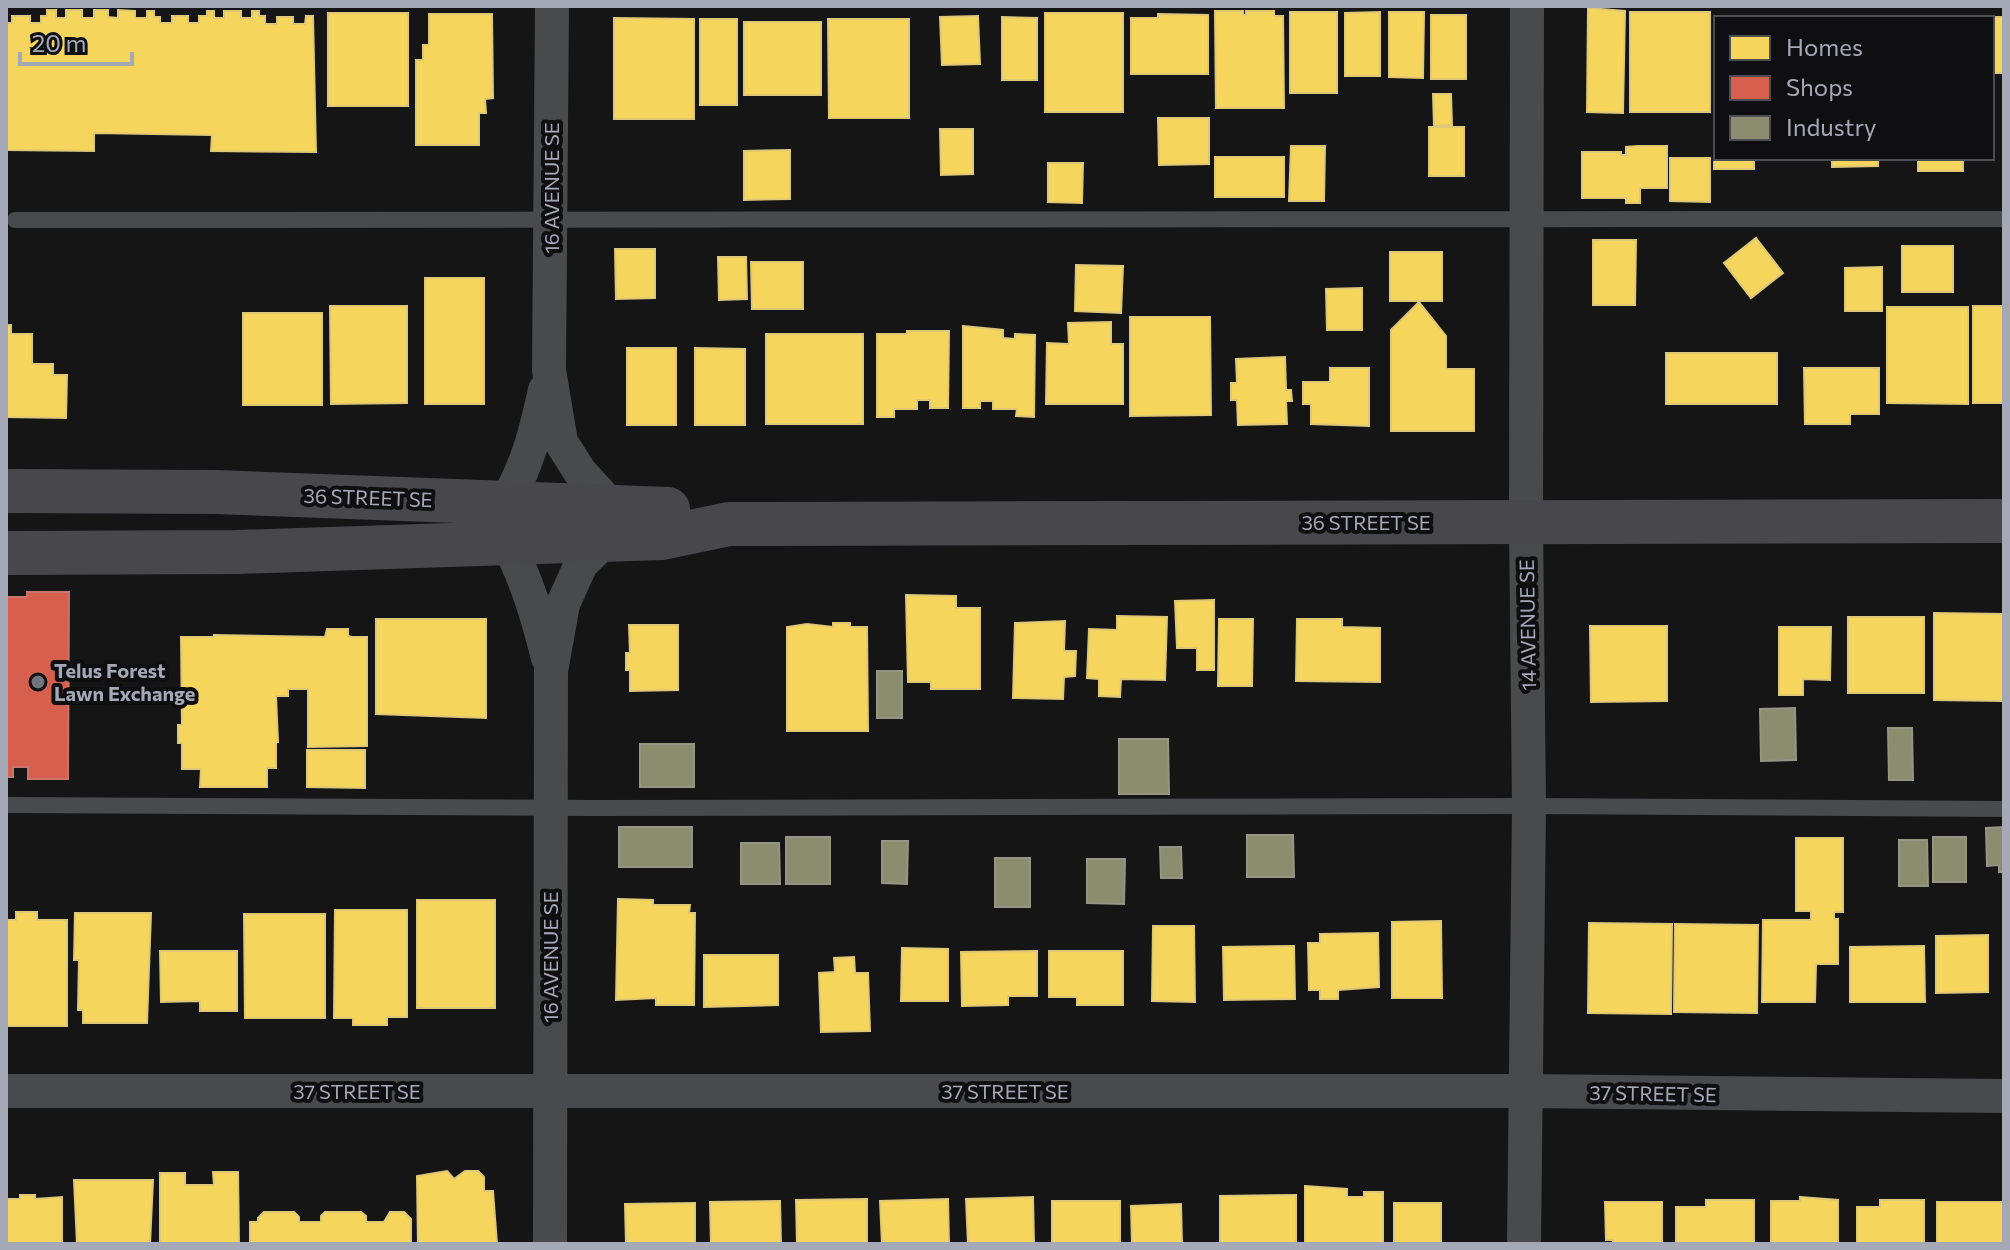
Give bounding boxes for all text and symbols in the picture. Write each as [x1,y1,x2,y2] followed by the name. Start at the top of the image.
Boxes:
[20,16,132,66] scale bar
[1714,16,1994,160] legend
[32,28,86,57] text: 20 m
[1786,32,1863,61] text: Homes
[1786,72,1853,101] text: Shops
[1786,112,1876,141] text: Industry
[539,122,563,254] street label: 16 AVENUE SE
[303,483,433,511] street label: 36 STREET SE
[1301,510,1431,534] street label: 36 STREET SE
[1514,559,1540,691] street label: 14 AVENUE SE
[54,658,195,705] place label: Telus Forest Lawn Exchange
[29,673,47,691] marker: Telus Forest Lawn Exchange
[538,891,562,1023] street label: 16 AVENUE SE
[293,1079,421,1103] street label: 37 STREET SE
[941,1079,1069,1103] street label: 37 STREET SE
[1589,1080,1717,1106] street label: 37 STREET SE

